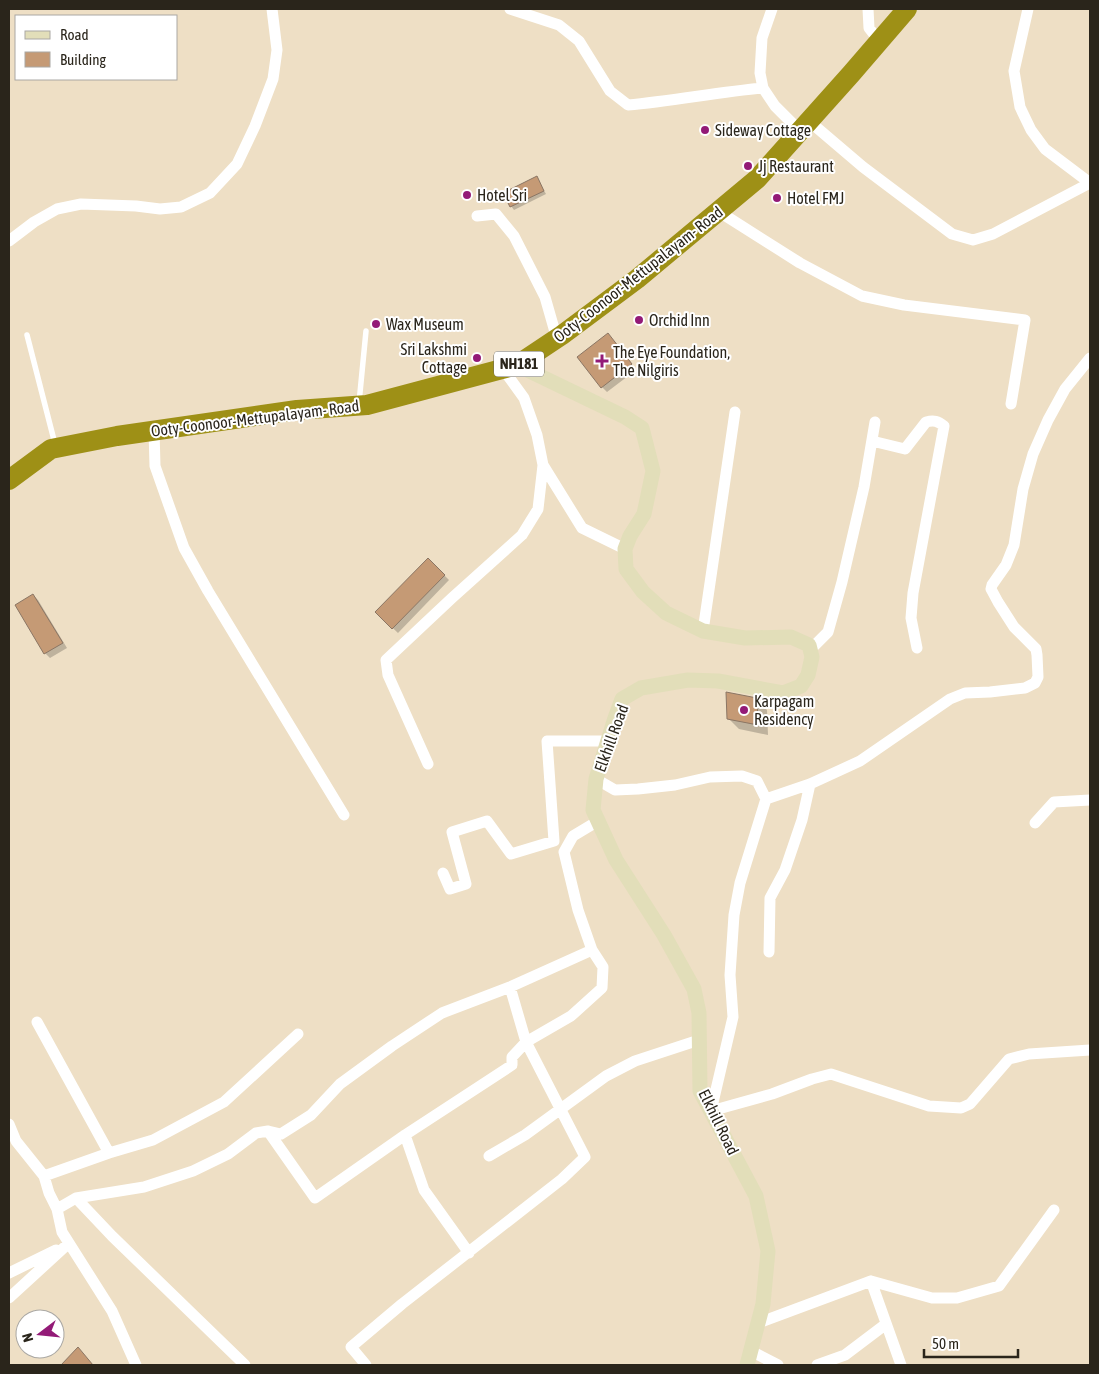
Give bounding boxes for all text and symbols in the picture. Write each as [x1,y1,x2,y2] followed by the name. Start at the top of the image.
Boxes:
[15,15,178,80] legend
[60,26,89,43] text: Road
[60,51,106,68] text: Building
[715,121,811,140] place label: Sideway Cottage
[699,124,711,136] marker: Sideway Cottage
[758,157,834,176] place label: Jj Restaurant
[742,160,754,172] marker: Jj Restaurant
[477,186,527,204] place label: Hotel Sri
[461,189,473,201] marker: Hotel Sri
[787,189,844,207] place label: Hotel FMJ
[771,192,783,204] marker: Hotel FMJ
[550,202,727,346] street label: Ooty-Coonoor-Mettupalayam- Road
[649,311,710,329] place label: Orchid Inn
[633,314,645,326] marker: Orchid Inn
[386,315,464,333] place label: Wax Museum
[370,318,382,330] marker: Wax Museum
[400,340,467,377] place label: Sri Lakshmi Cottage
[613,343,730,380] place label: The Eye Foundation, The Nilgiris
[471,352,483,364] marker: Sri Lakshmi Cottage
[494,352,544,376] road number: NH181
[595,354,609,368] marker: The Eye Foundation, The Nilgiris
[150,396,360,441] street label: Ooty-Coonoor-Mettupalayam- Road
[754,692,814,729] place label: Karpagam Residency
[590,702,632,774] street label: Elkhill Road
[738,704,750,716] marker: Karpagam Residency
[695,1086,743,1158] street label: Elkhill Road
[15,1309,65,1359] north arrow
[924,1326,1018,1358] scale bar
[19,1331,36,1344] text: N
[932,1335,959,1352] text: 50 m

